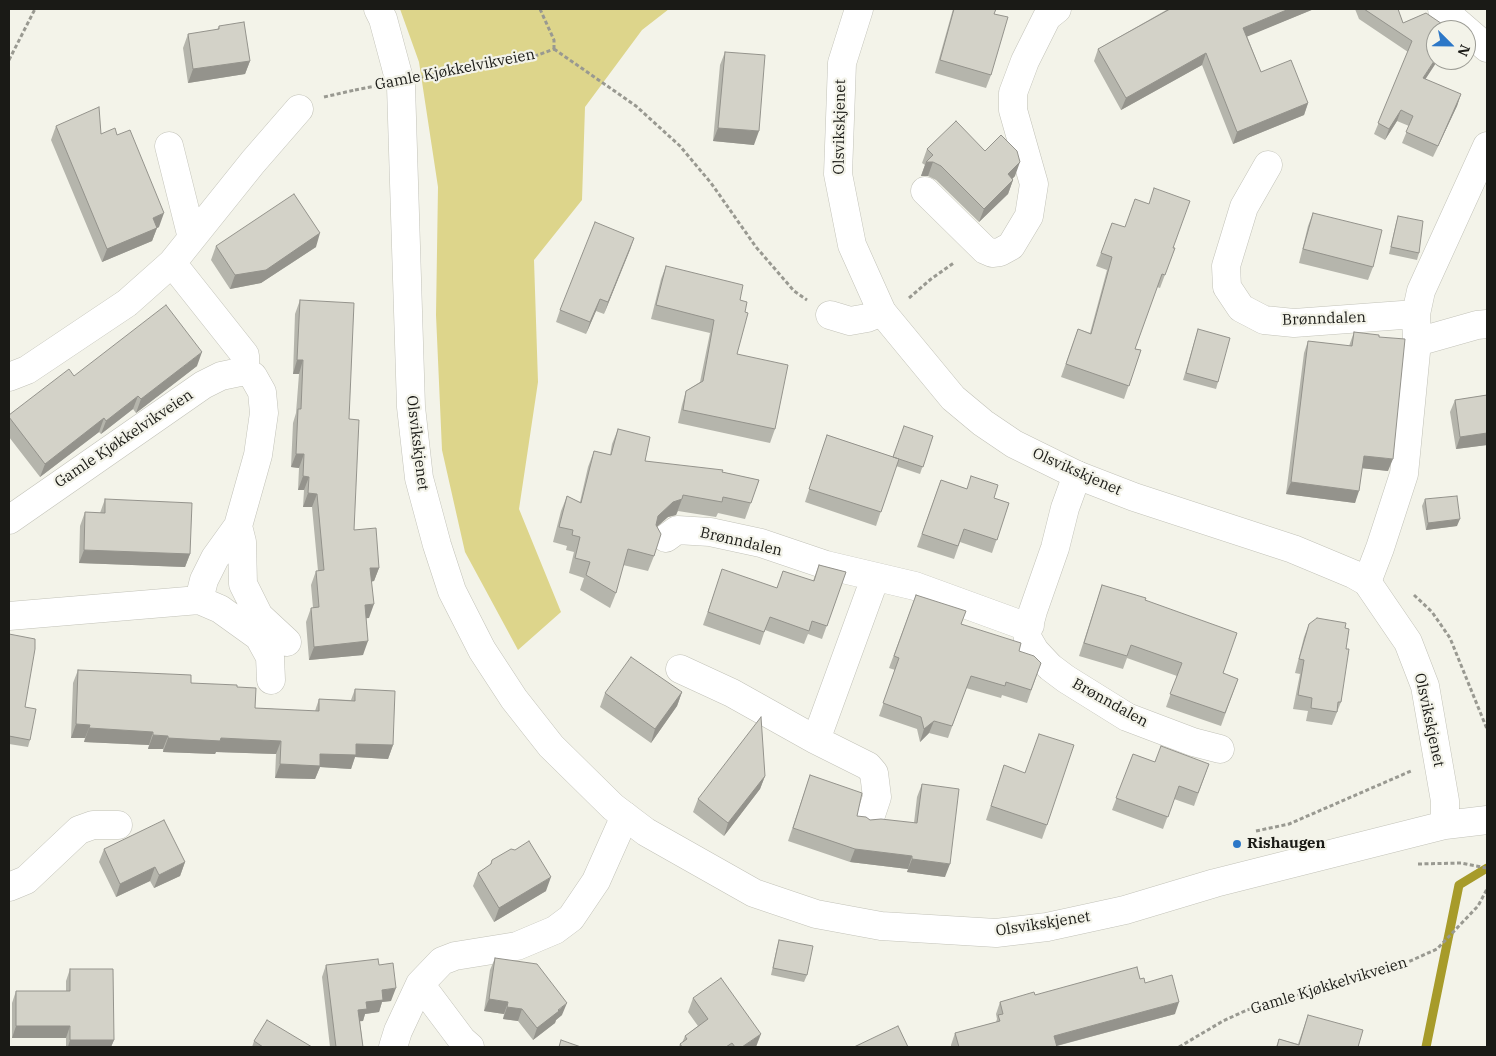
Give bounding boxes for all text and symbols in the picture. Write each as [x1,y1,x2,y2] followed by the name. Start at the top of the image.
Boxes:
[1426,20,1476,70] north arrow
[1453,42,1474,59] text: N
[373,46,537,94] street label: Gamle Kjøkkelvikveien
[830,79,850,175] street label: Olsvikskjenet
[1282,309,1366,329] street label: Brønndalen
[52,386,196,492] street label: Gamle Kjøkkelvikveien
[402,394,432,492] street label: Olsvikskjenet
[1030,444,1124,500] street label: Olsvikskjenet
[698,524,784,560] street label: Brønndalen
[1410,671,1448,769] street label: Olsvikskjenet
[1069,675,1151,731] street label: Brønndalen
[1247,835,1326,853] place label: Rishaugen
[1231,838,1243,850] marker: Rishaugen
[994,908,1092,940] street label: Olsvikskjenet
[1249,954,1409,1018] street label: Gamle Kjøkkelvikveien

